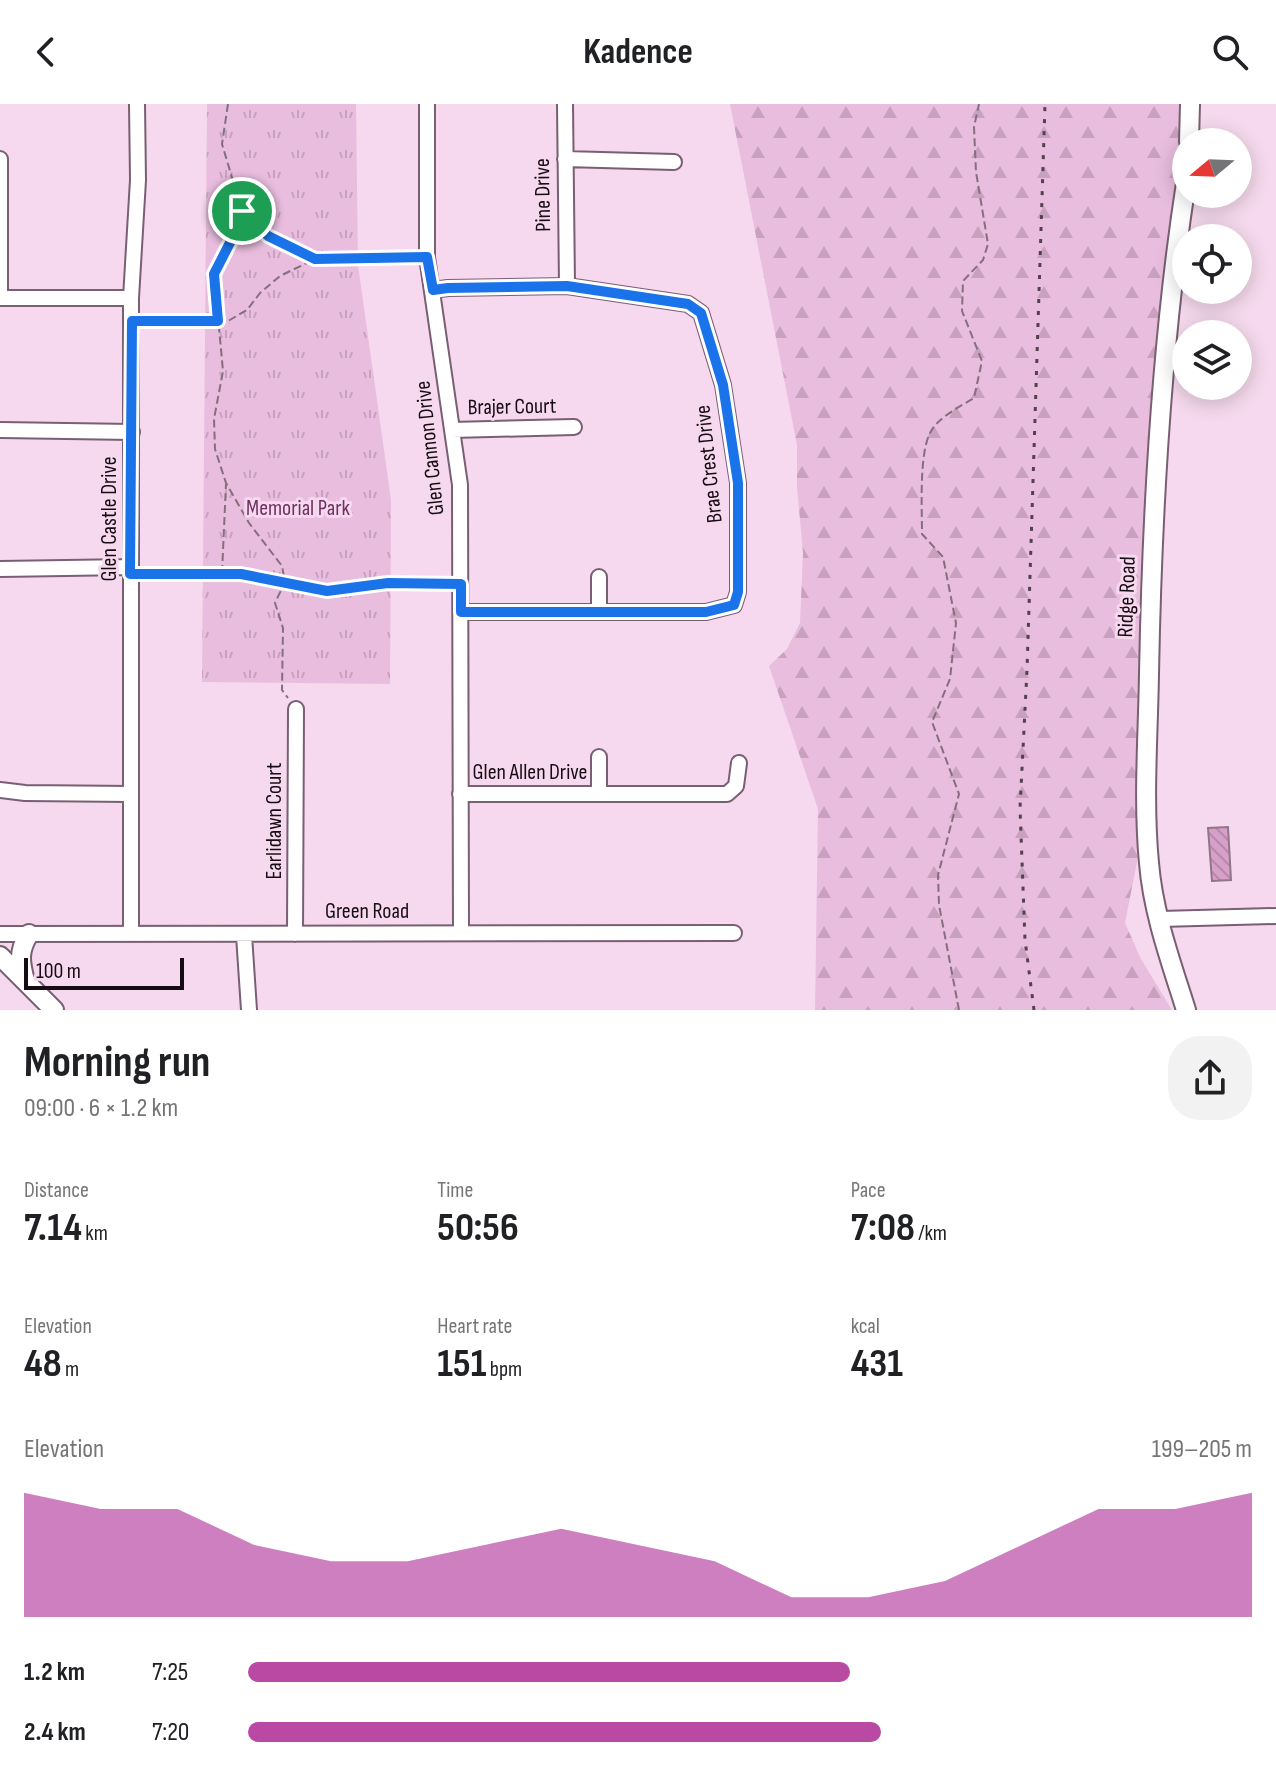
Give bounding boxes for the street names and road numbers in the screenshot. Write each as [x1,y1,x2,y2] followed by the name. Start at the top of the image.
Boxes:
[529,158,557,232] street label: Pine Drive
[410,379,450,517] street label: Glen Cannon Drive
[467,393,557,421] street label: Brajer Court
[689,404,729,524] street label: Brae Crest Drive
[96,456,123,582] street label: Glen Castle Drive
[1112,556,1142,638] street label: Ridge Road
[473,759,587,786] street label: Glen Allen Drive
[261,762,288,880] street label: Earlidawn Court
[325,898,409,925] street label: Green Road

